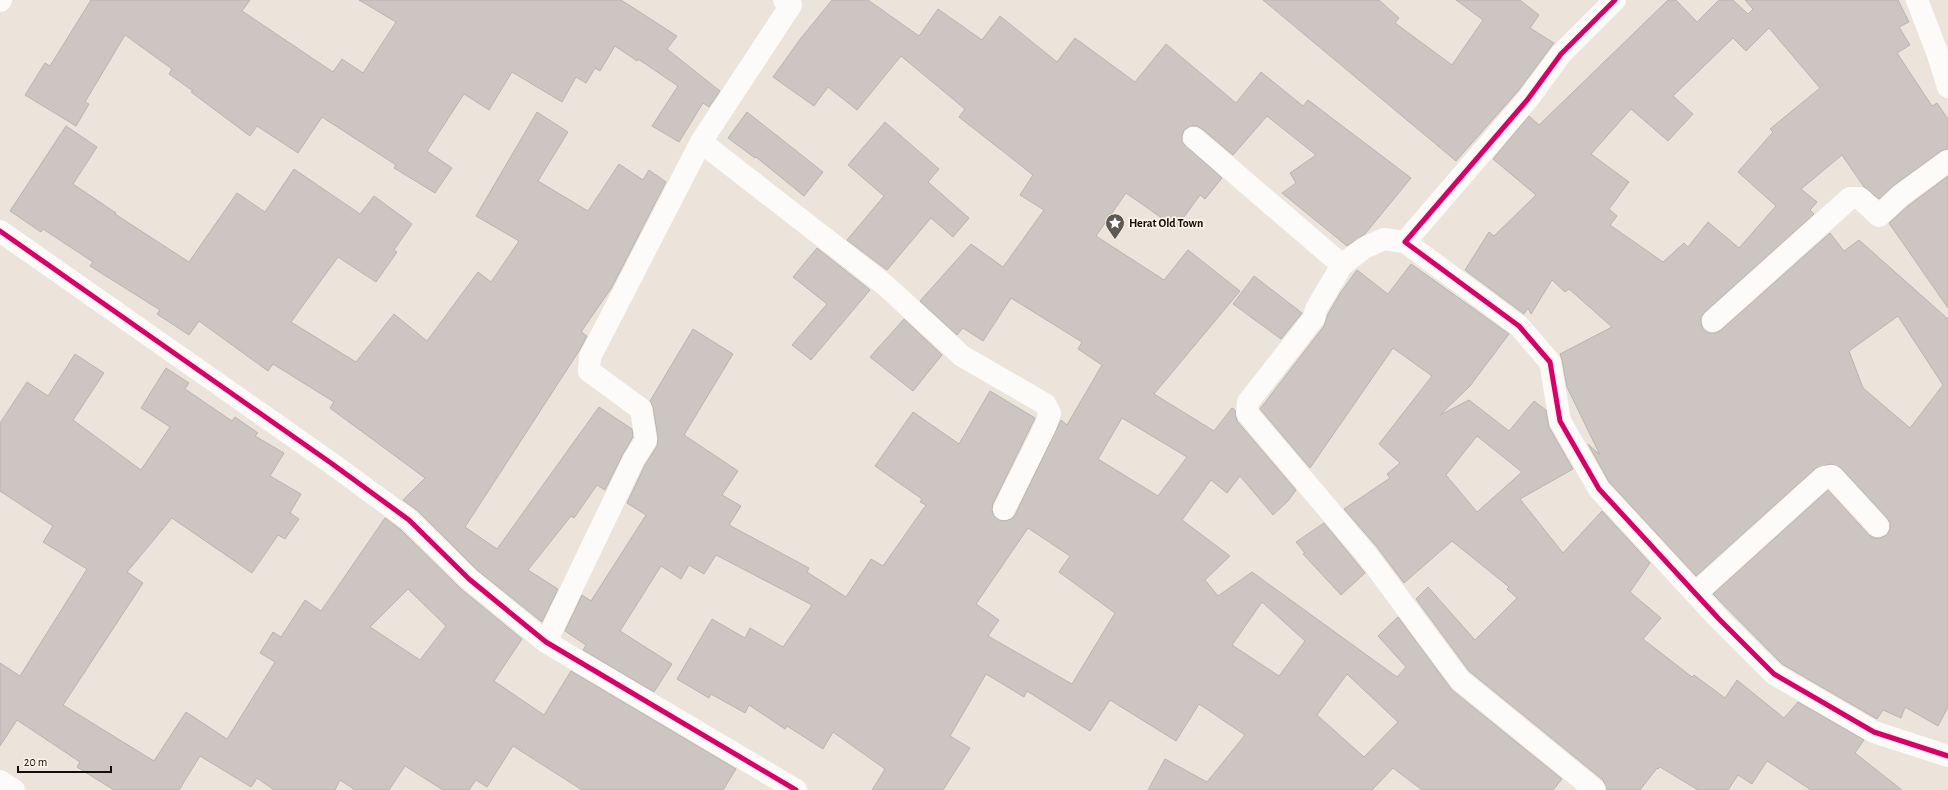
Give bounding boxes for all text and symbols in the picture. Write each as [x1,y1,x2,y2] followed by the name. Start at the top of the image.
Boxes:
[1104,212,1126,240] place icon: Herat Old Town
[1129,217,1203,229] place label: Herat Old Town
[18,748,111,774] scale bar
[24,756,47,768] text: 20 m

